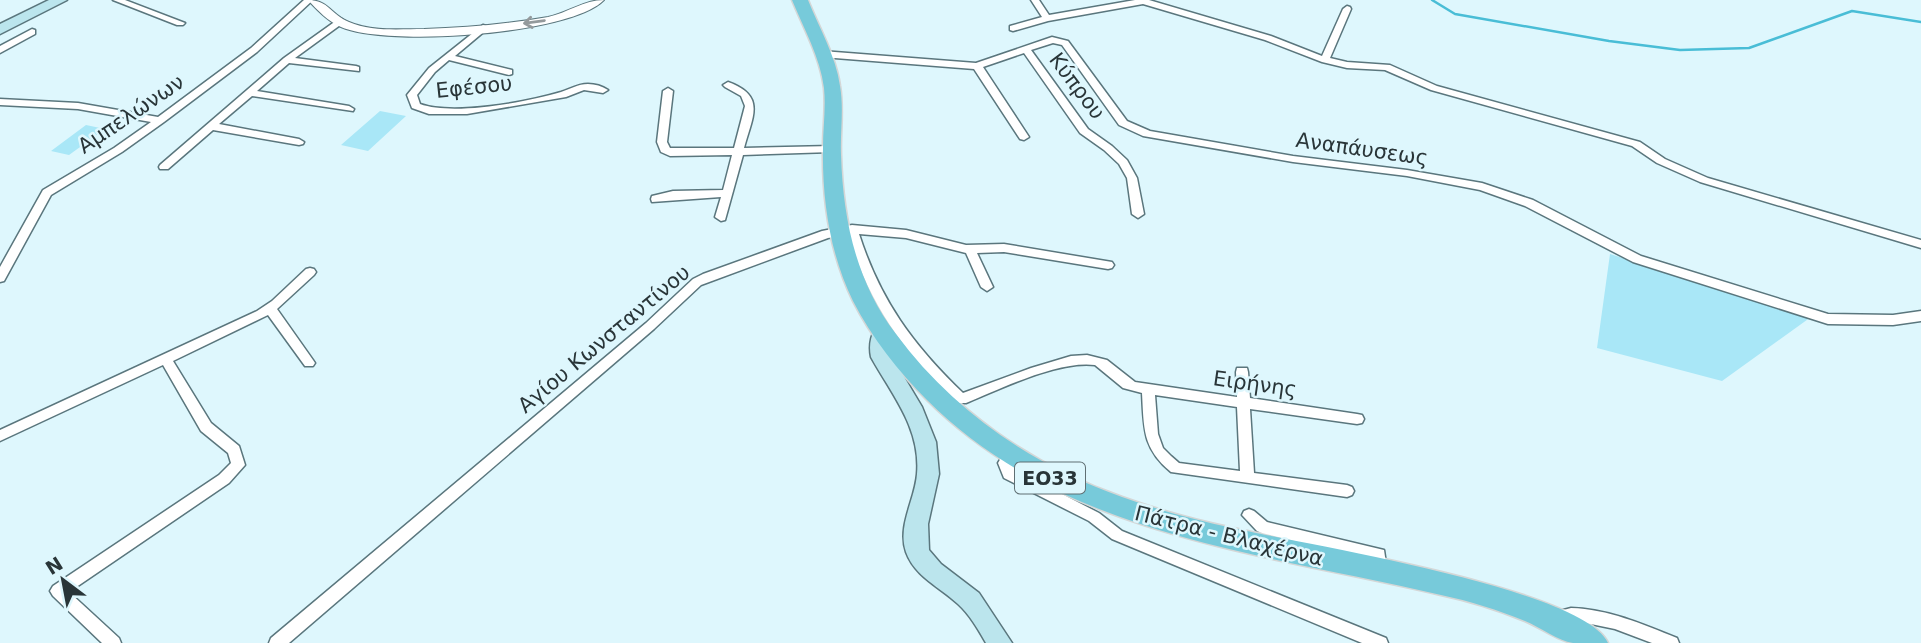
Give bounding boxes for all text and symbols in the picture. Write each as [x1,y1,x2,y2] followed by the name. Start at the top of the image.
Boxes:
[523,15,546,28] one-way arrow
[1044,48,1110,124] street label: Κύπρου
[73,70,189,158] street label: Αμπελώνων
[435,71,513,103] street label: Εφέσου
[1294,128,1430,170] street label: Αναπάυσεως
[513,260,695,418] street label: Αγίου Κωνσταντίνου
[1212,366,1298,402] street label: Ειρήνης
[1015,463,1085,494] road number: ΕΟ33
[1132,501,1326,571] street label: Πάτρα - Βλαχέρνα
[28,545,98,615] north arrow
[41,552,67,579] text: N

